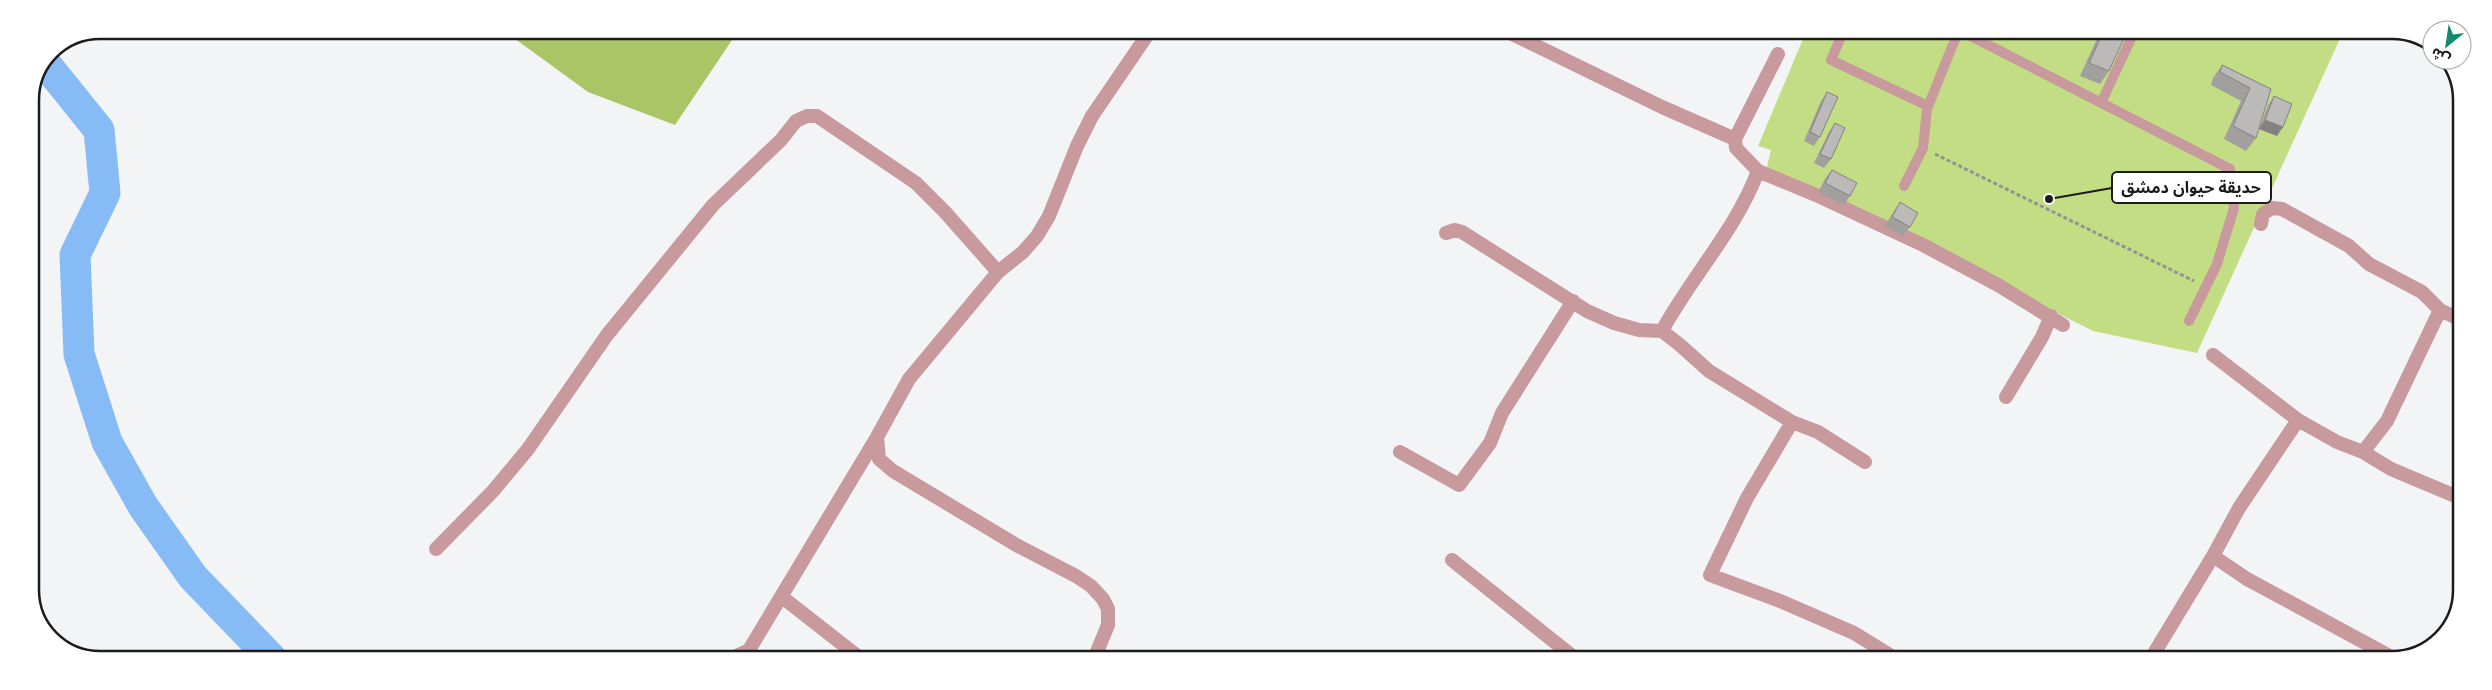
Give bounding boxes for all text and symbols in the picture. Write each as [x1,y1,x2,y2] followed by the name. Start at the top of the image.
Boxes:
[2422,20,2472,70] north arrow
[2427,44,2453,70] text: ش
[2112,172,2271,203] callout: حديقة حيوان دمشق
[2121,176,2261,198] text: حديقة حيوان دمشق

